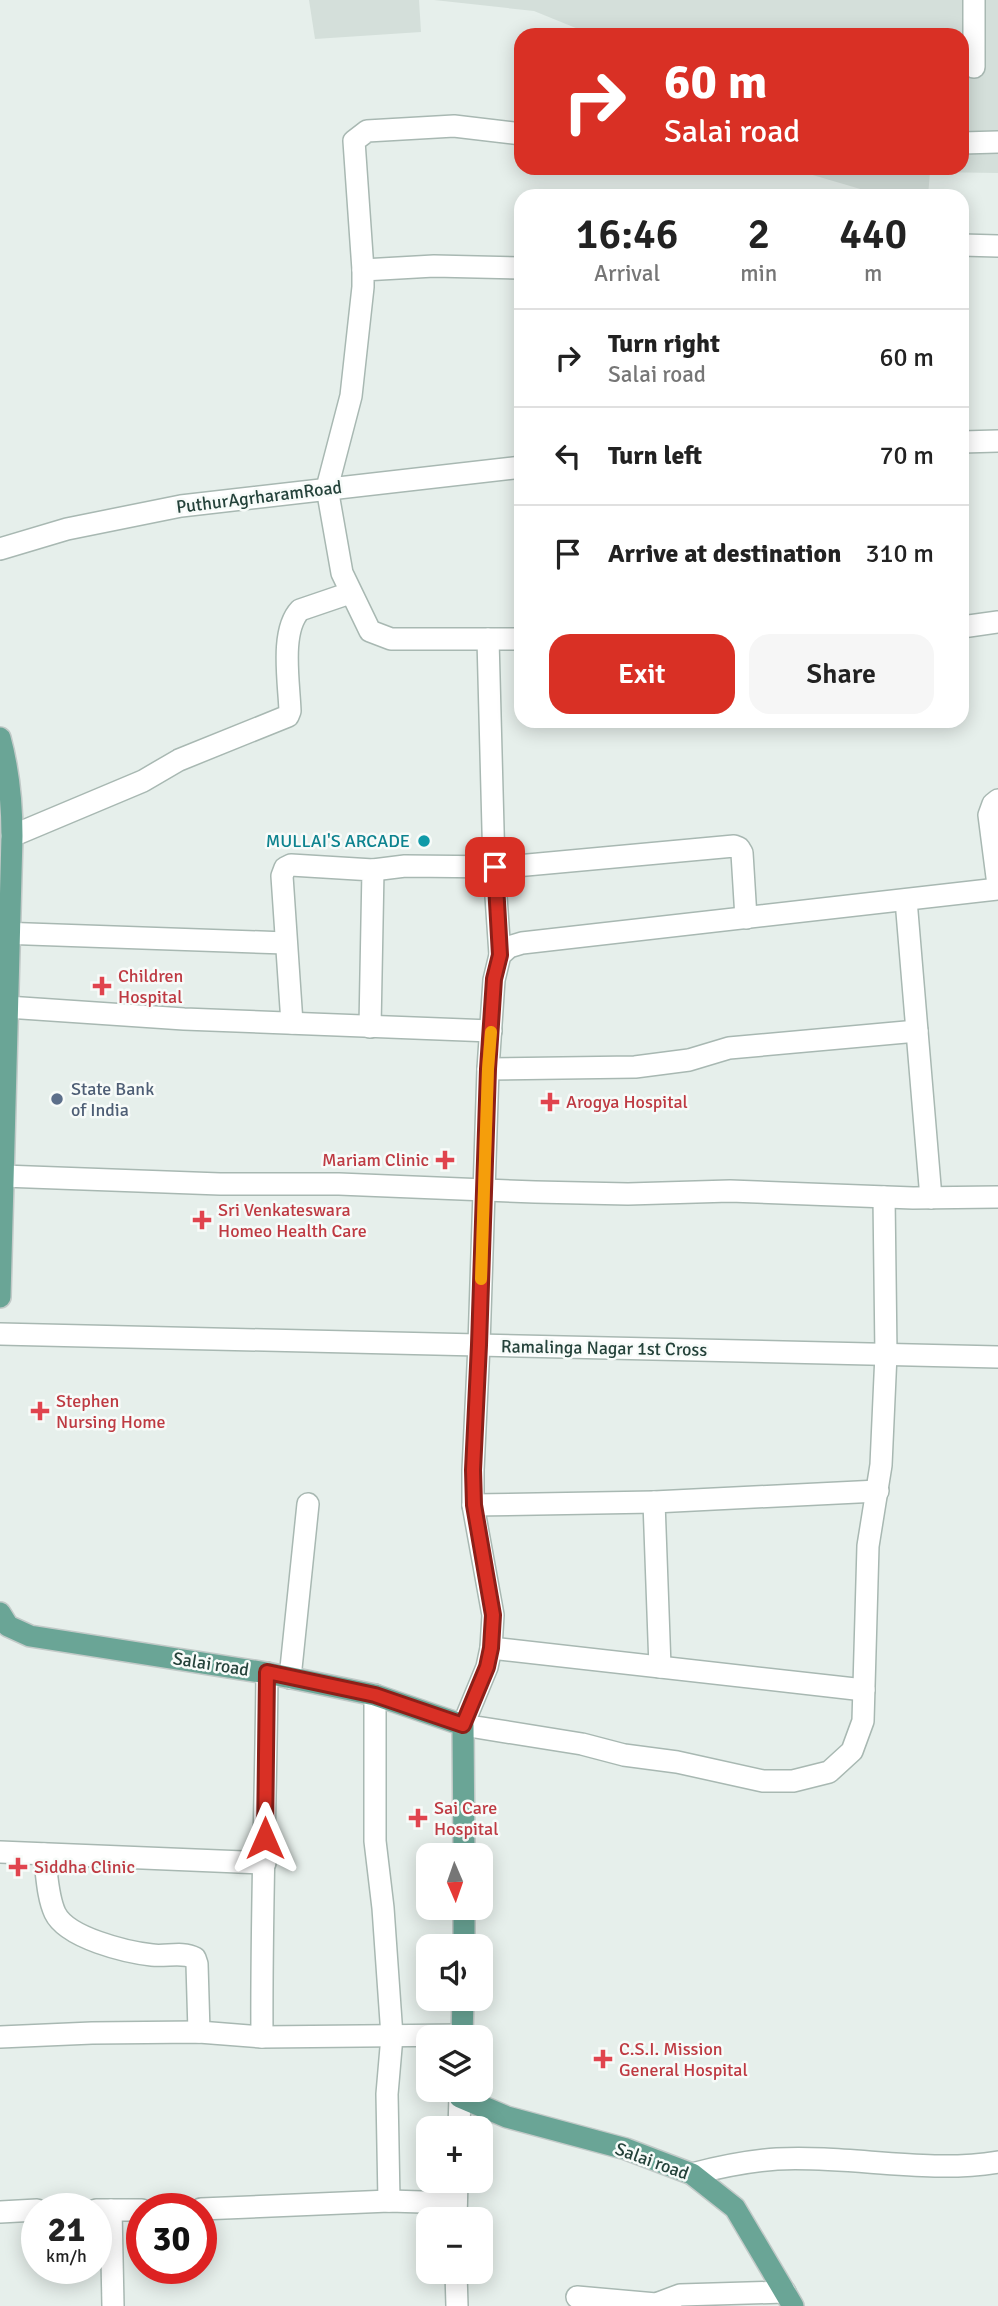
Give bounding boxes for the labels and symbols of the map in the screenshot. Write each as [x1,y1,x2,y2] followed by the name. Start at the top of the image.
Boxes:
[175,476,343,518] street label: PuthurAgrharamRoad
[266,830,410,852] place label: MULLAI'S ARCADE
[416,833,432,849] marker: MULLAI'S ARCADE
[465,837,525,897] pin
[118,965,183,1008] place label: Children Hospital
[92,976,112,996] marker: Children Hospital
[71,1078,154,1121] place label: State Bank of India
[49,1091,65,1107] marker: State Bank of India
[566,1091,688,1113] place label: Arogya Hospital
[540,1092,560,1112] marker: Arogya Hospital
[322,1149,429,1171] place label: Mariam Clinic
[435,1150,455,1170] marker: Mariam Clinic
[218,1199,367,1242] place label: Sri Venkateswara Homeo Health Care
[192,1210,212,1230] marker: Sri Venkateswara Homeo Health Care
[501,1335,708,1361] street label: Ramalinga Nagar 1st Cross
[56,1390,166,1433] place label: Stephen Nursing Home
[30,1401,50,1421] marker: Stephen Nursing Home
[171,1647,251,1681] street label: Salai road
[434,1797,498,1840] place label: Sai Care Hospital
[228,1801,302,1875] position arrow
[408,1808,428,1828] marker: Sai Care Hospital
[416,1843,494,1920] north arrow
[34,1856,135,1878] place label: Siddha Clinic
[8,1857,28,1877] marker: Siddha Clinic
[619,2038,748,2081] place label: C.S.I. Mission General Hospital
[593,2049,613,2069] marker: C.S.I. Mission General Hospital
[612,2138,692,2184] street label: Salai road
[126,2193,217,2284] speed limit sign: 30

